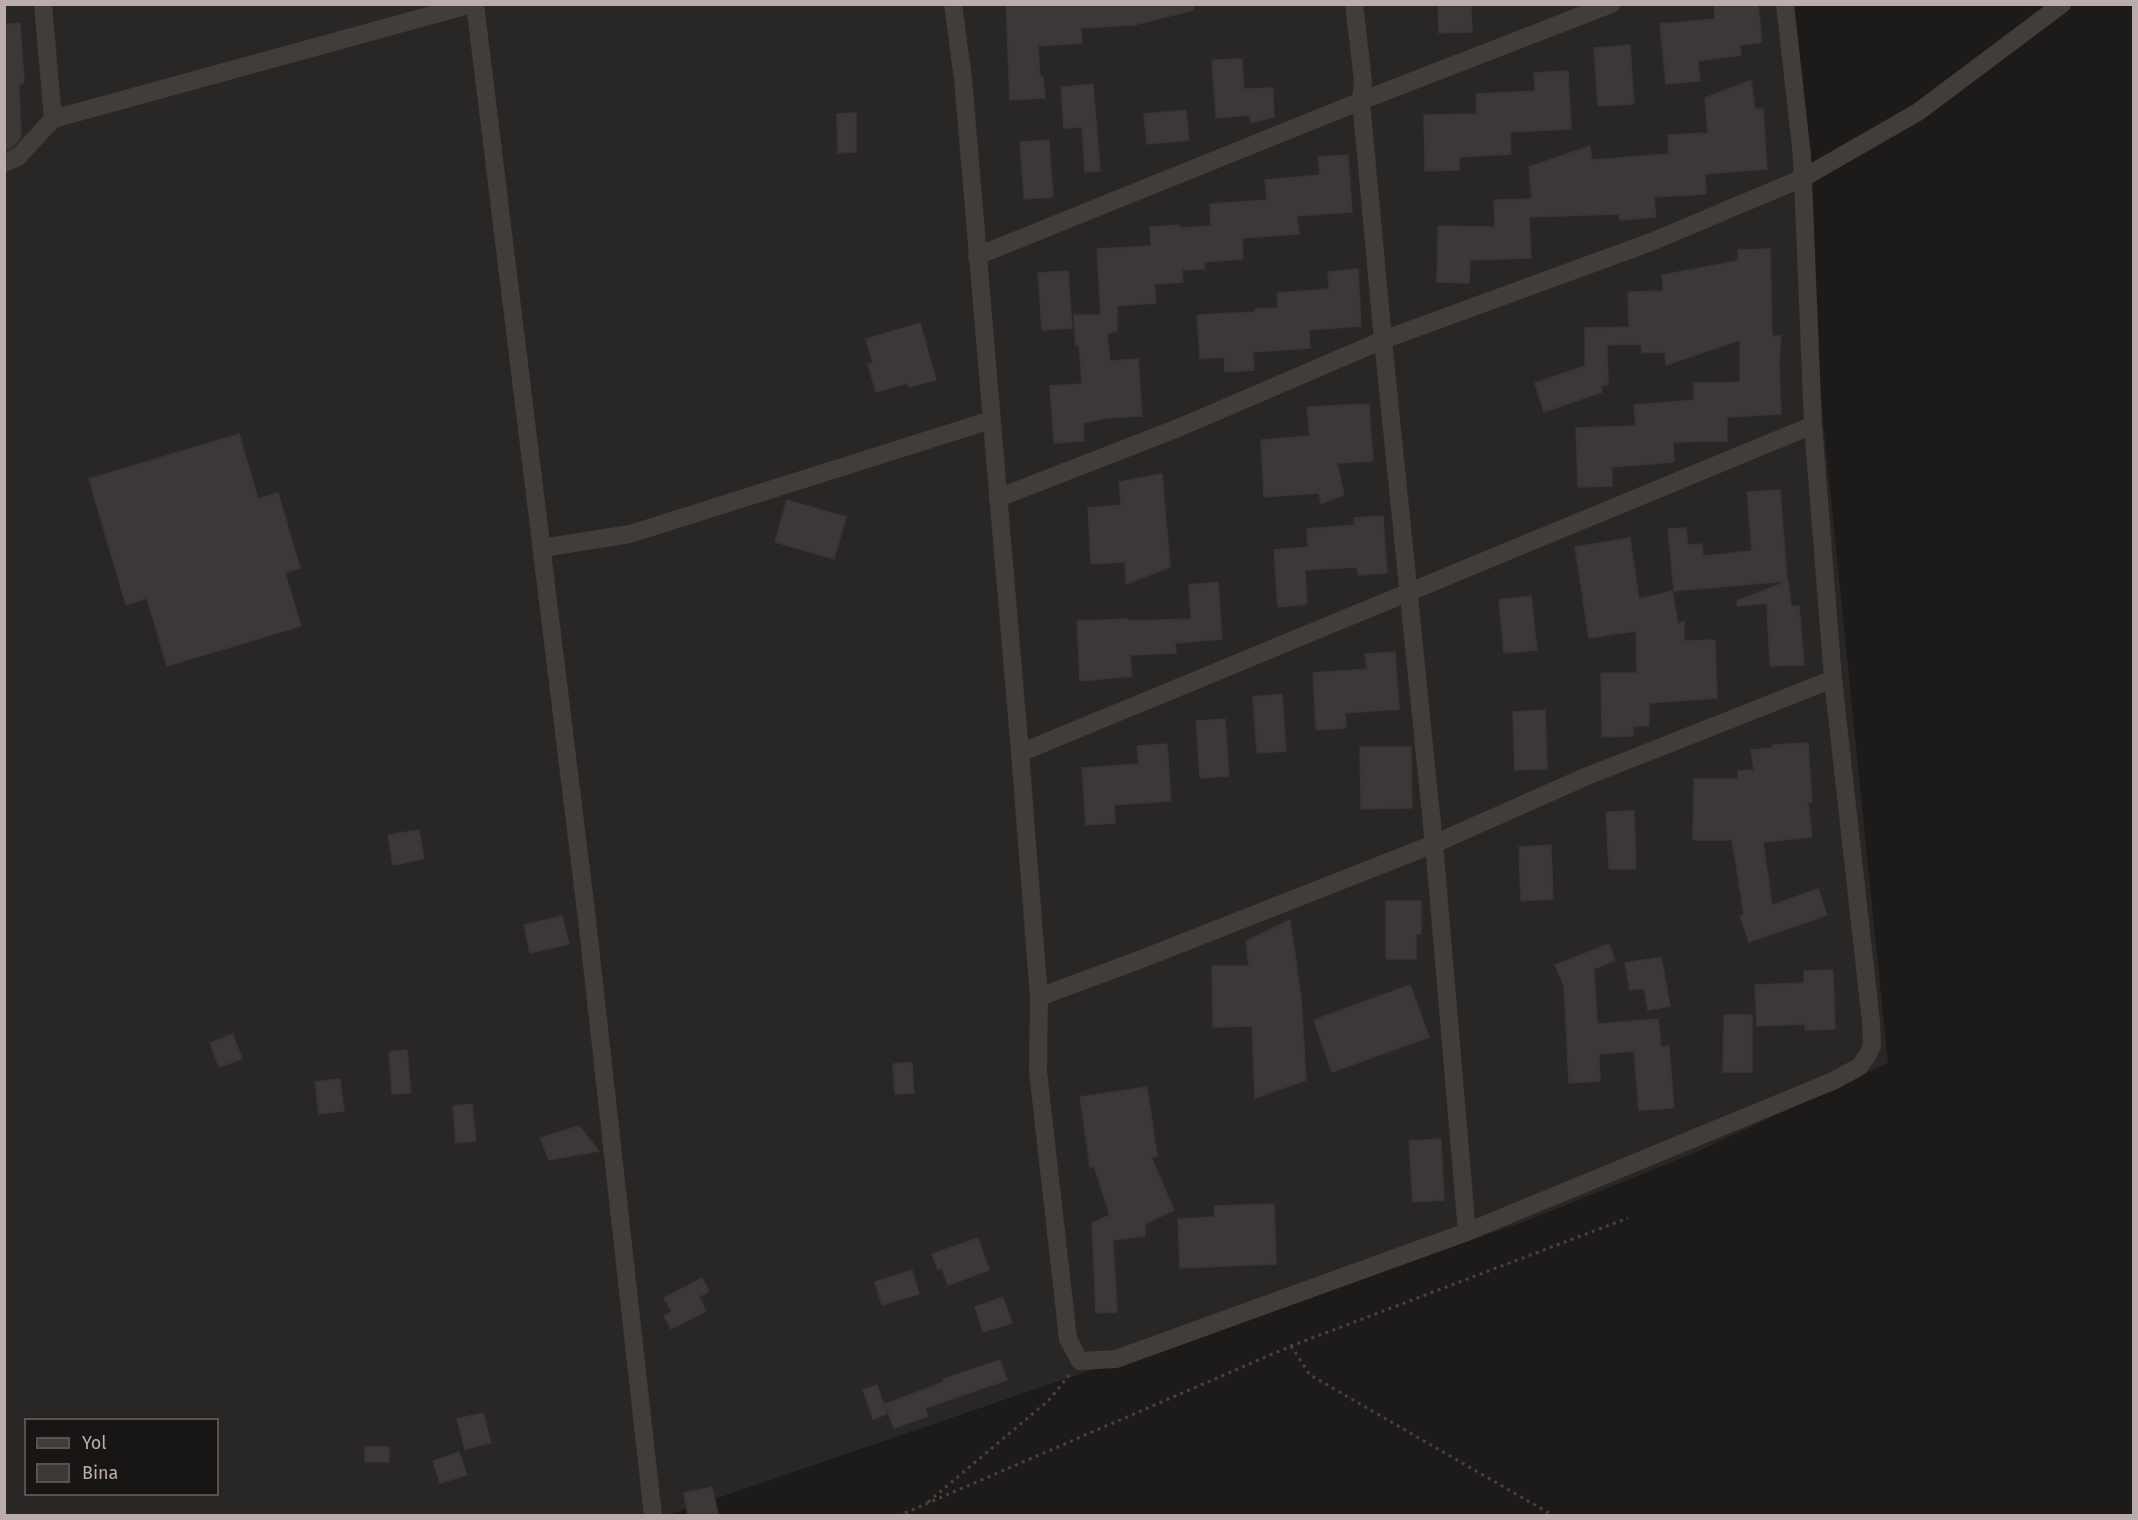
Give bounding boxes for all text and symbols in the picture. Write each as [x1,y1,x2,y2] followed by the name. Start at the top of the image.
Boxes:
[24,1418,219,1496] legend
[82,1432,107,1454] text: Yol
[82,1462,118,1484] text: Bina

